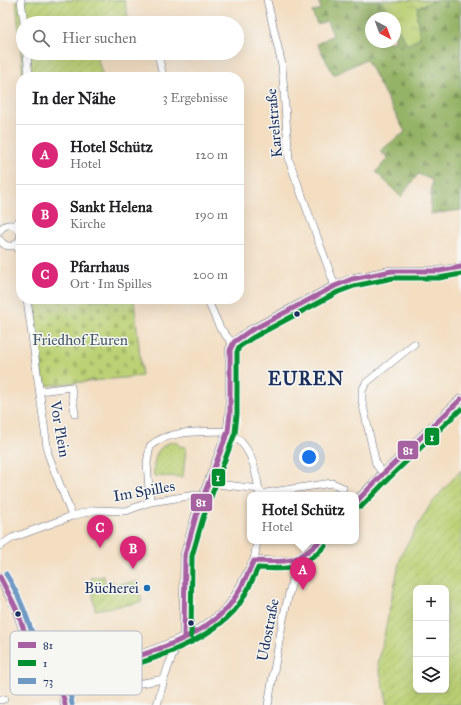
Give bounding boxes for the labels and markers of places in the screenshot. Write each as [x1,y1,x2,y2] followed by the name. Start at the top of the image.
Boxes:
[292,309,302,319] unlabelled marker
[87,515,113,548] pin: C
[120,536,146,569] pin: B
[290,557,316,590] pin: A
[84,579,139,597] place label: Bücherei
[142,583,152,593] marker: Bücherei
[13,609,23,619] unlabelled marker
[186,618,196,628] unlabelled marker

